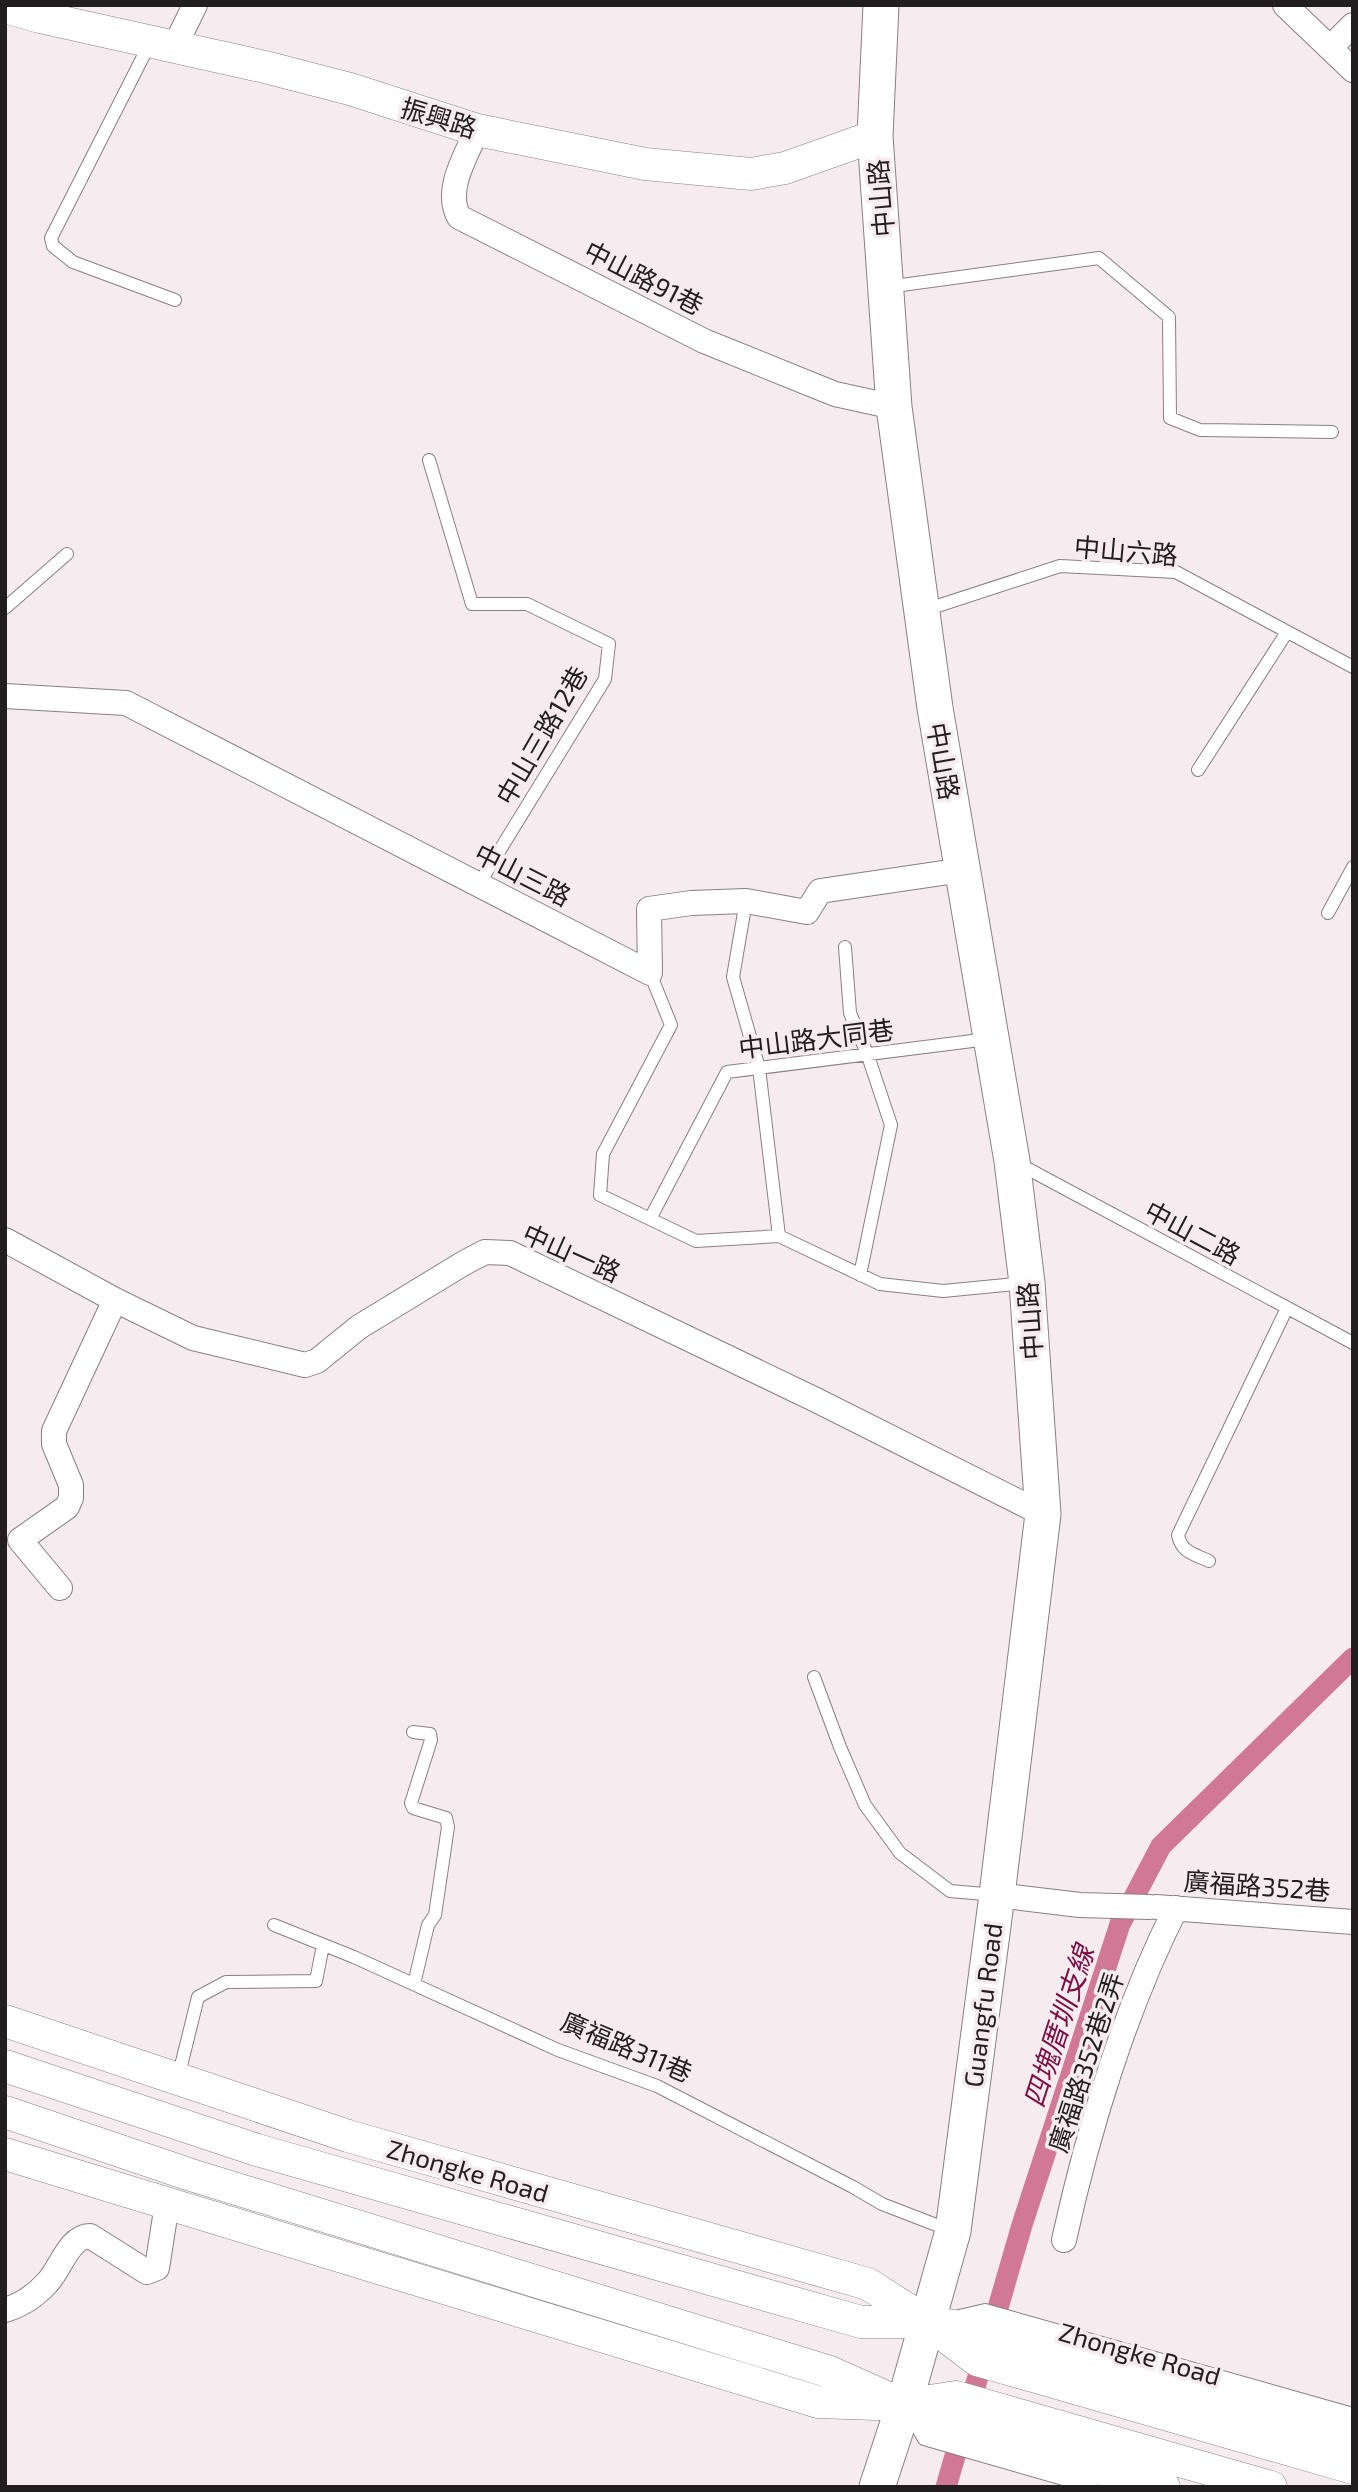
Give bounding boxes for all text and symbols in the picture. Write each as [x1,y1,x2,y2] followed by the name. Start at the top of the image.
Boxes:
[397,91,481,143] street label: 振興路
[861,158,899,238] street label: 中山路
[579,234,709,320] street label: 中山路91巷
[1073,530,1179,570] street label: 中山六路
[489,660,593,810] street label: 中山三路12巷
[922,720,966,802] street label: 中山路
[470,837,576,911] street label: 中山三路
[737,1013,895,1063] street label: 中山路大同巷
[1140,1194,1246,1270] street label: 中山二路
[518,1217,626,1287] street label: 中山一路
[1011,1281,1047,1361] street label: 中山路
[1183,1864,1331,1906] street label: 廣福路352巷
[957,1921,1007,2089] street label: Guangfu Road
[1016,1938,1101,2111] water label: 四塊厝圳支線
[1041,1968,1129,2156] street label: 廣福路352巷2弄
[557,2005,697,2087] street label: 廣福路311巷
[384,2132,552,2208] street label: Zhongke Road
[1056,2315,1224,2391] street label: Zhongke Road

